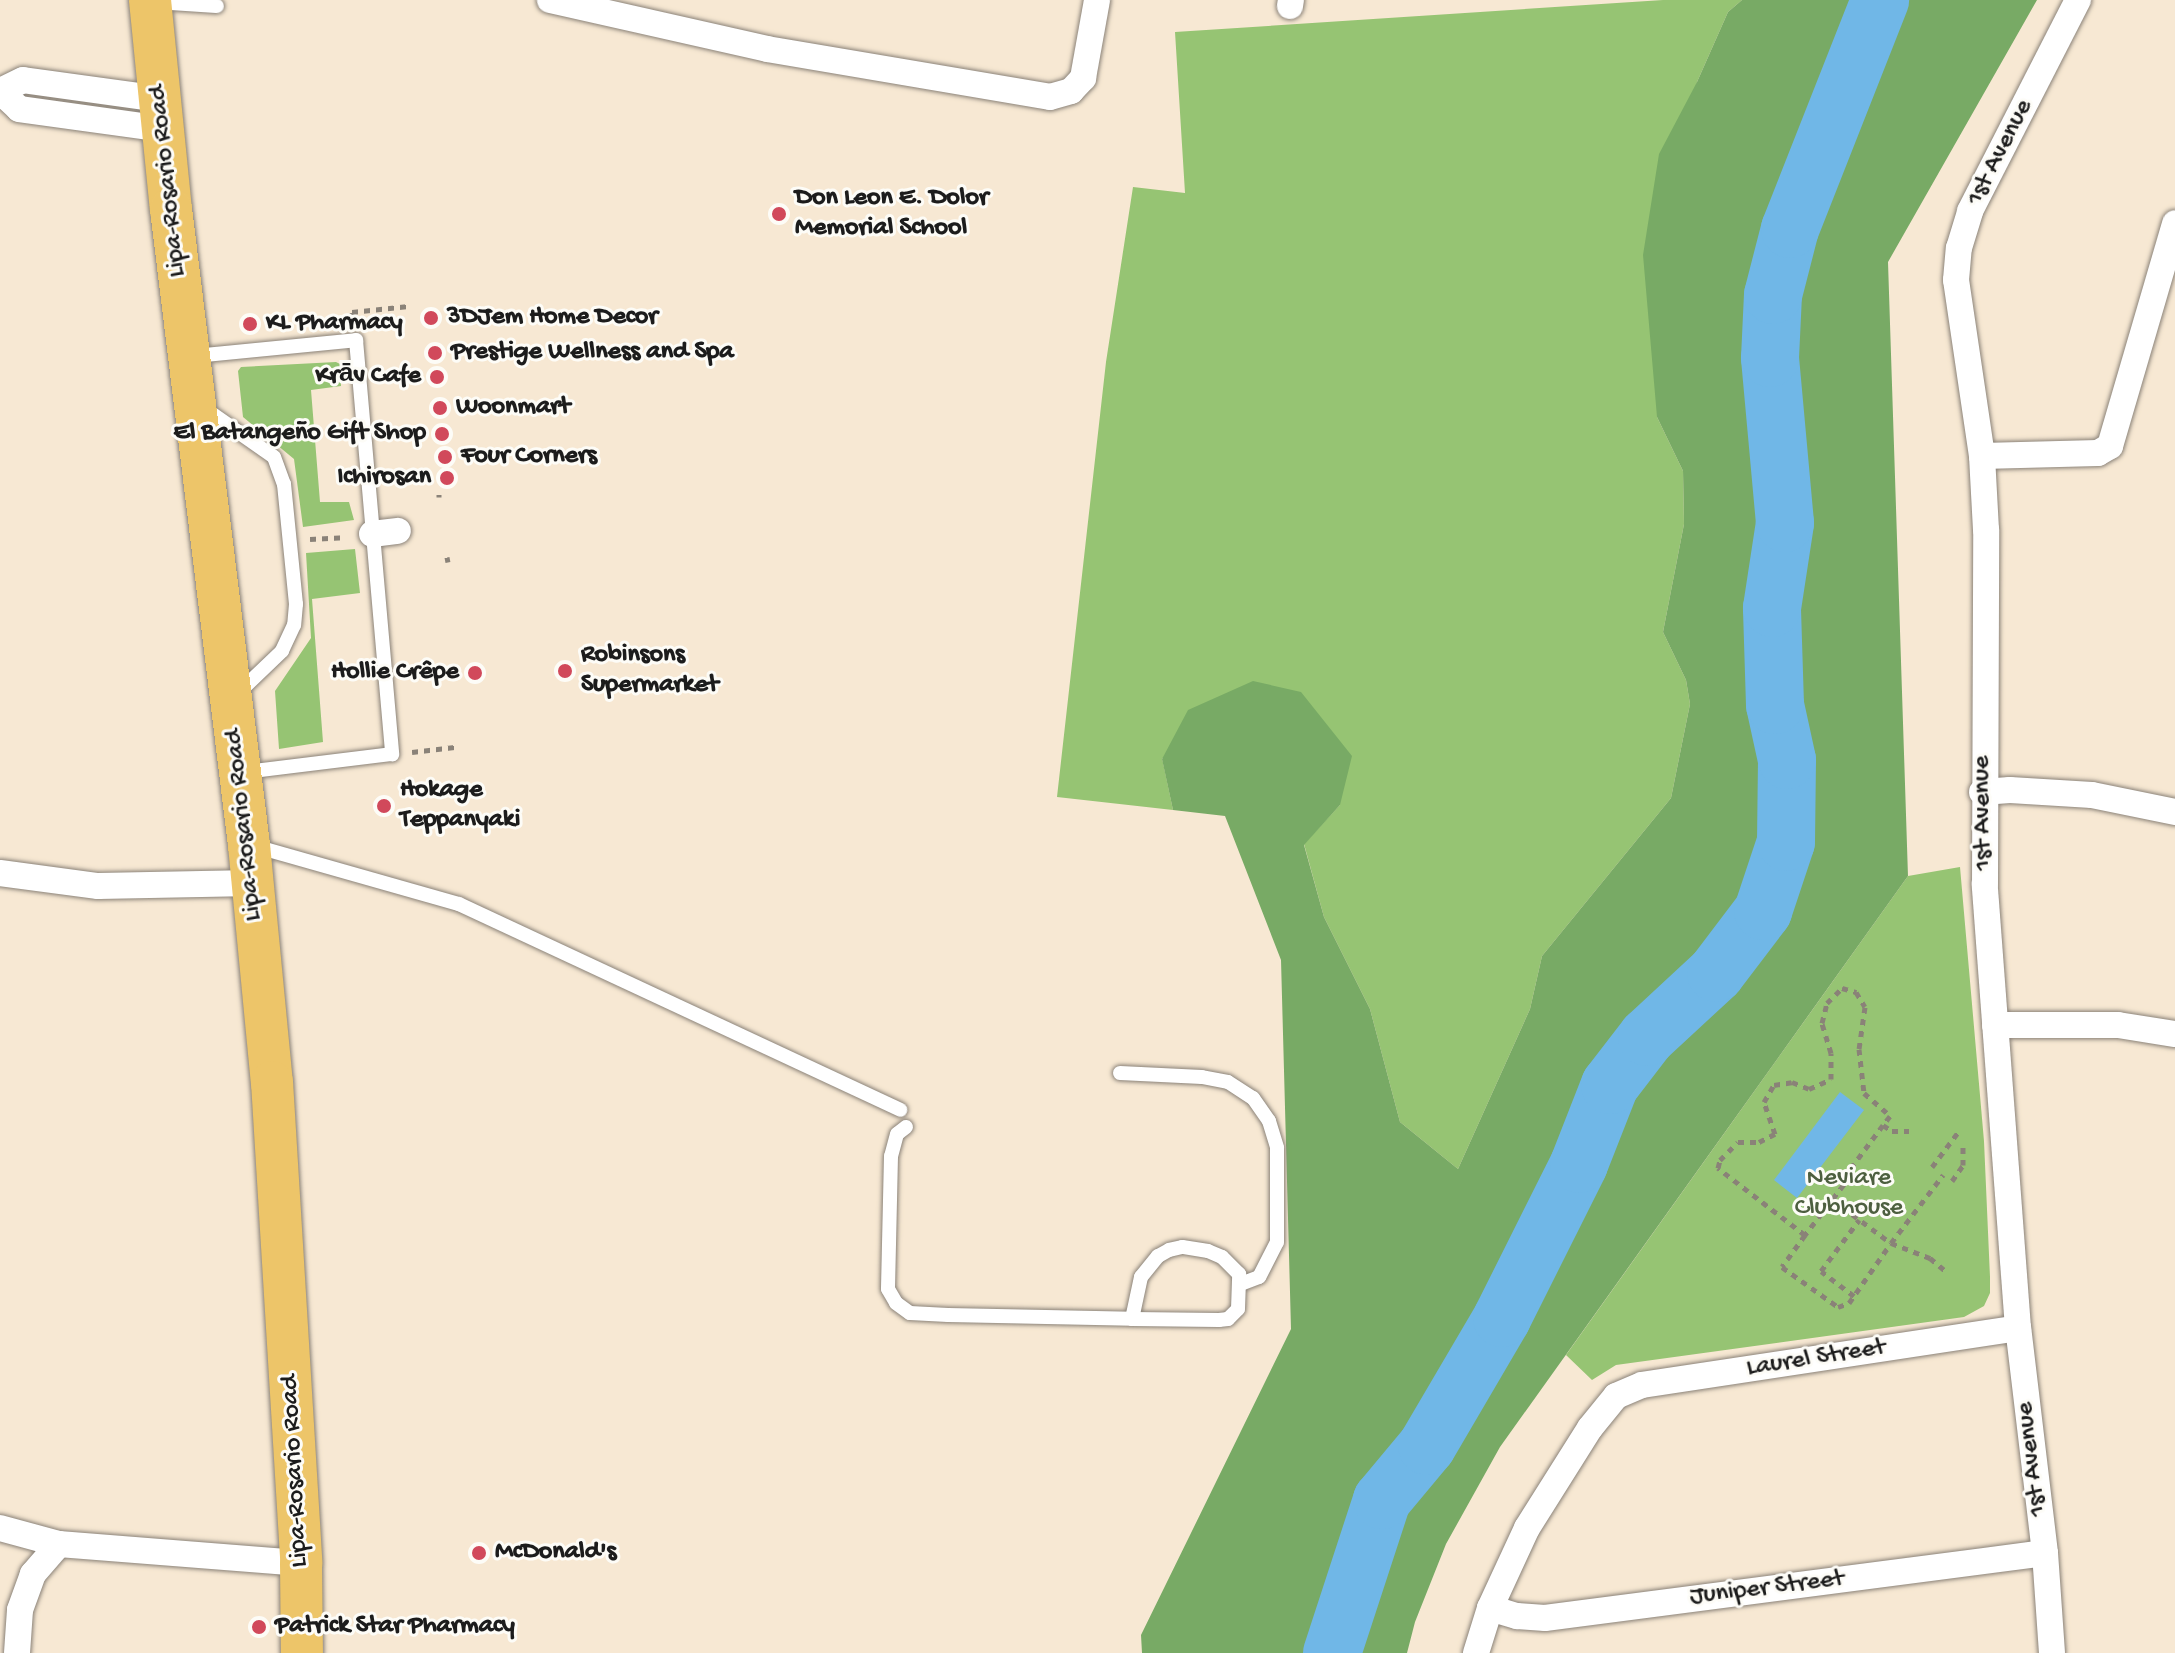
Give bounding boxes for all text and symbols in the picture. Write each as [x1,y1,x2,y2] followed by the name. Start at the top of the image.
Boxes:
[143,83,195,279] street label: Lipa-Rosario Road
[1961,95,2041,211] street label: 1st Avenue
[795,183,988,244] place label: Don Leon E. Dolor Memorial School
[770,205,788,223] marker: Don Leon E. Dolor Memorial School
[447,302,658,334] place label: 3DJem Home Decor
[266,308,402,340] place label: KL Pharmacy
[422,309,440,327] marker: 3DJem Home Decor
[241,315,259,333] marker: KL Pharmacy
[451,337,734,369] place label: Prestige Wellness and Spa
[426,344,444,362] marker: Prestige Wellness and Spa
[315,361,421,393] place label: Krāv Cafe
[428,368,446,386] marker: Krāv Cafe
[456,392,570,424] place label: Woonmart
[431,399,449,417] marker: Woonmart
[173,418,426,450] place label: El Batangeño Gift Shop
[433,425,451,443] marker: El Batangeño Gift Shop
[461,441,597,473] place label: Four Corners
[436,448,454,466] marker: Four Corners
[337,462,431,494] place label: Ichirosan
[438,469,456,487] marker: Ichirosan
[581,640,718,702] place label: Robinsons Supermarket
[331,657,459,689] place label: Hollie Crêpe
[556,662,574,680] marker: Robinsons Supermarket
[466,664,484,682] marker: Hollie Crêpe
[219,727,271,923] street label: Lipa-Rosario Road
[1967,755,2001,871] street label: 1st Avenue
[400,775,520,836] place label: Hokage Teppanyaki
[375,797,393,815] marker: Hokage Teppanyaki
[1795,1163,1903,1224] park label: Neviare Clubhouse
[1744,1333,1888,1385] street label: Laurel Street
[275,1374,317,1568] street label: Lipa-Rosario Road
[2011,1400,2055,1518] street label: 1st Avenue
[495,1537,616,1569] place label: McDonald's
[470,1544,488,1562] marker: McDonald's
[1688,1564,1846,1614] street label: Juniper Street
[275,1611,515,1643] place label: Patrick Star Pharmacy
[250,1618,268,1636] marker: Patrick Star Pharmacy

